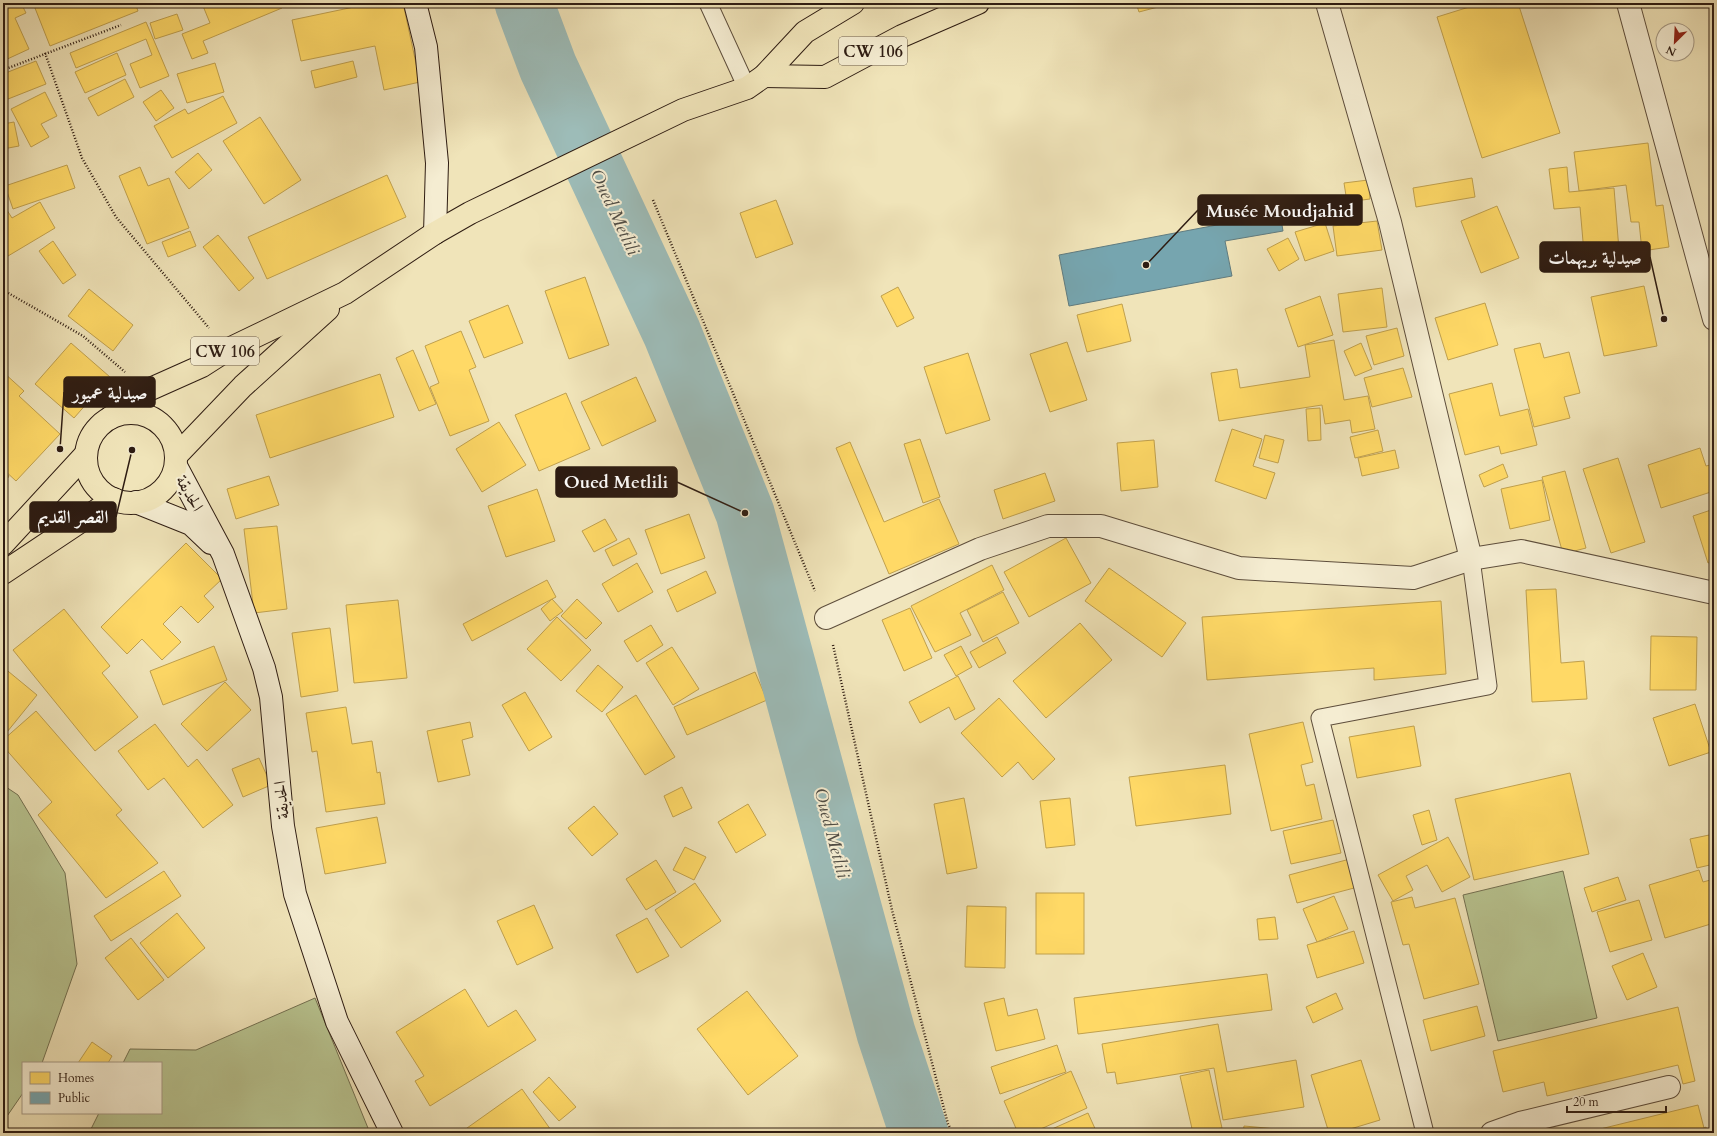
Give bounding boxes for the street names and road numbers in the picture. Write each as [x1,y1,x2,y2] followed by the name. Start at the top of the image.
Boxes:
[839,37,907,65] road number: CW 106
[191,337,259,365] road number: CW 106
[170,471,209,516] street label: الحديقة
[268,779,295,820] street label: الحديقة

